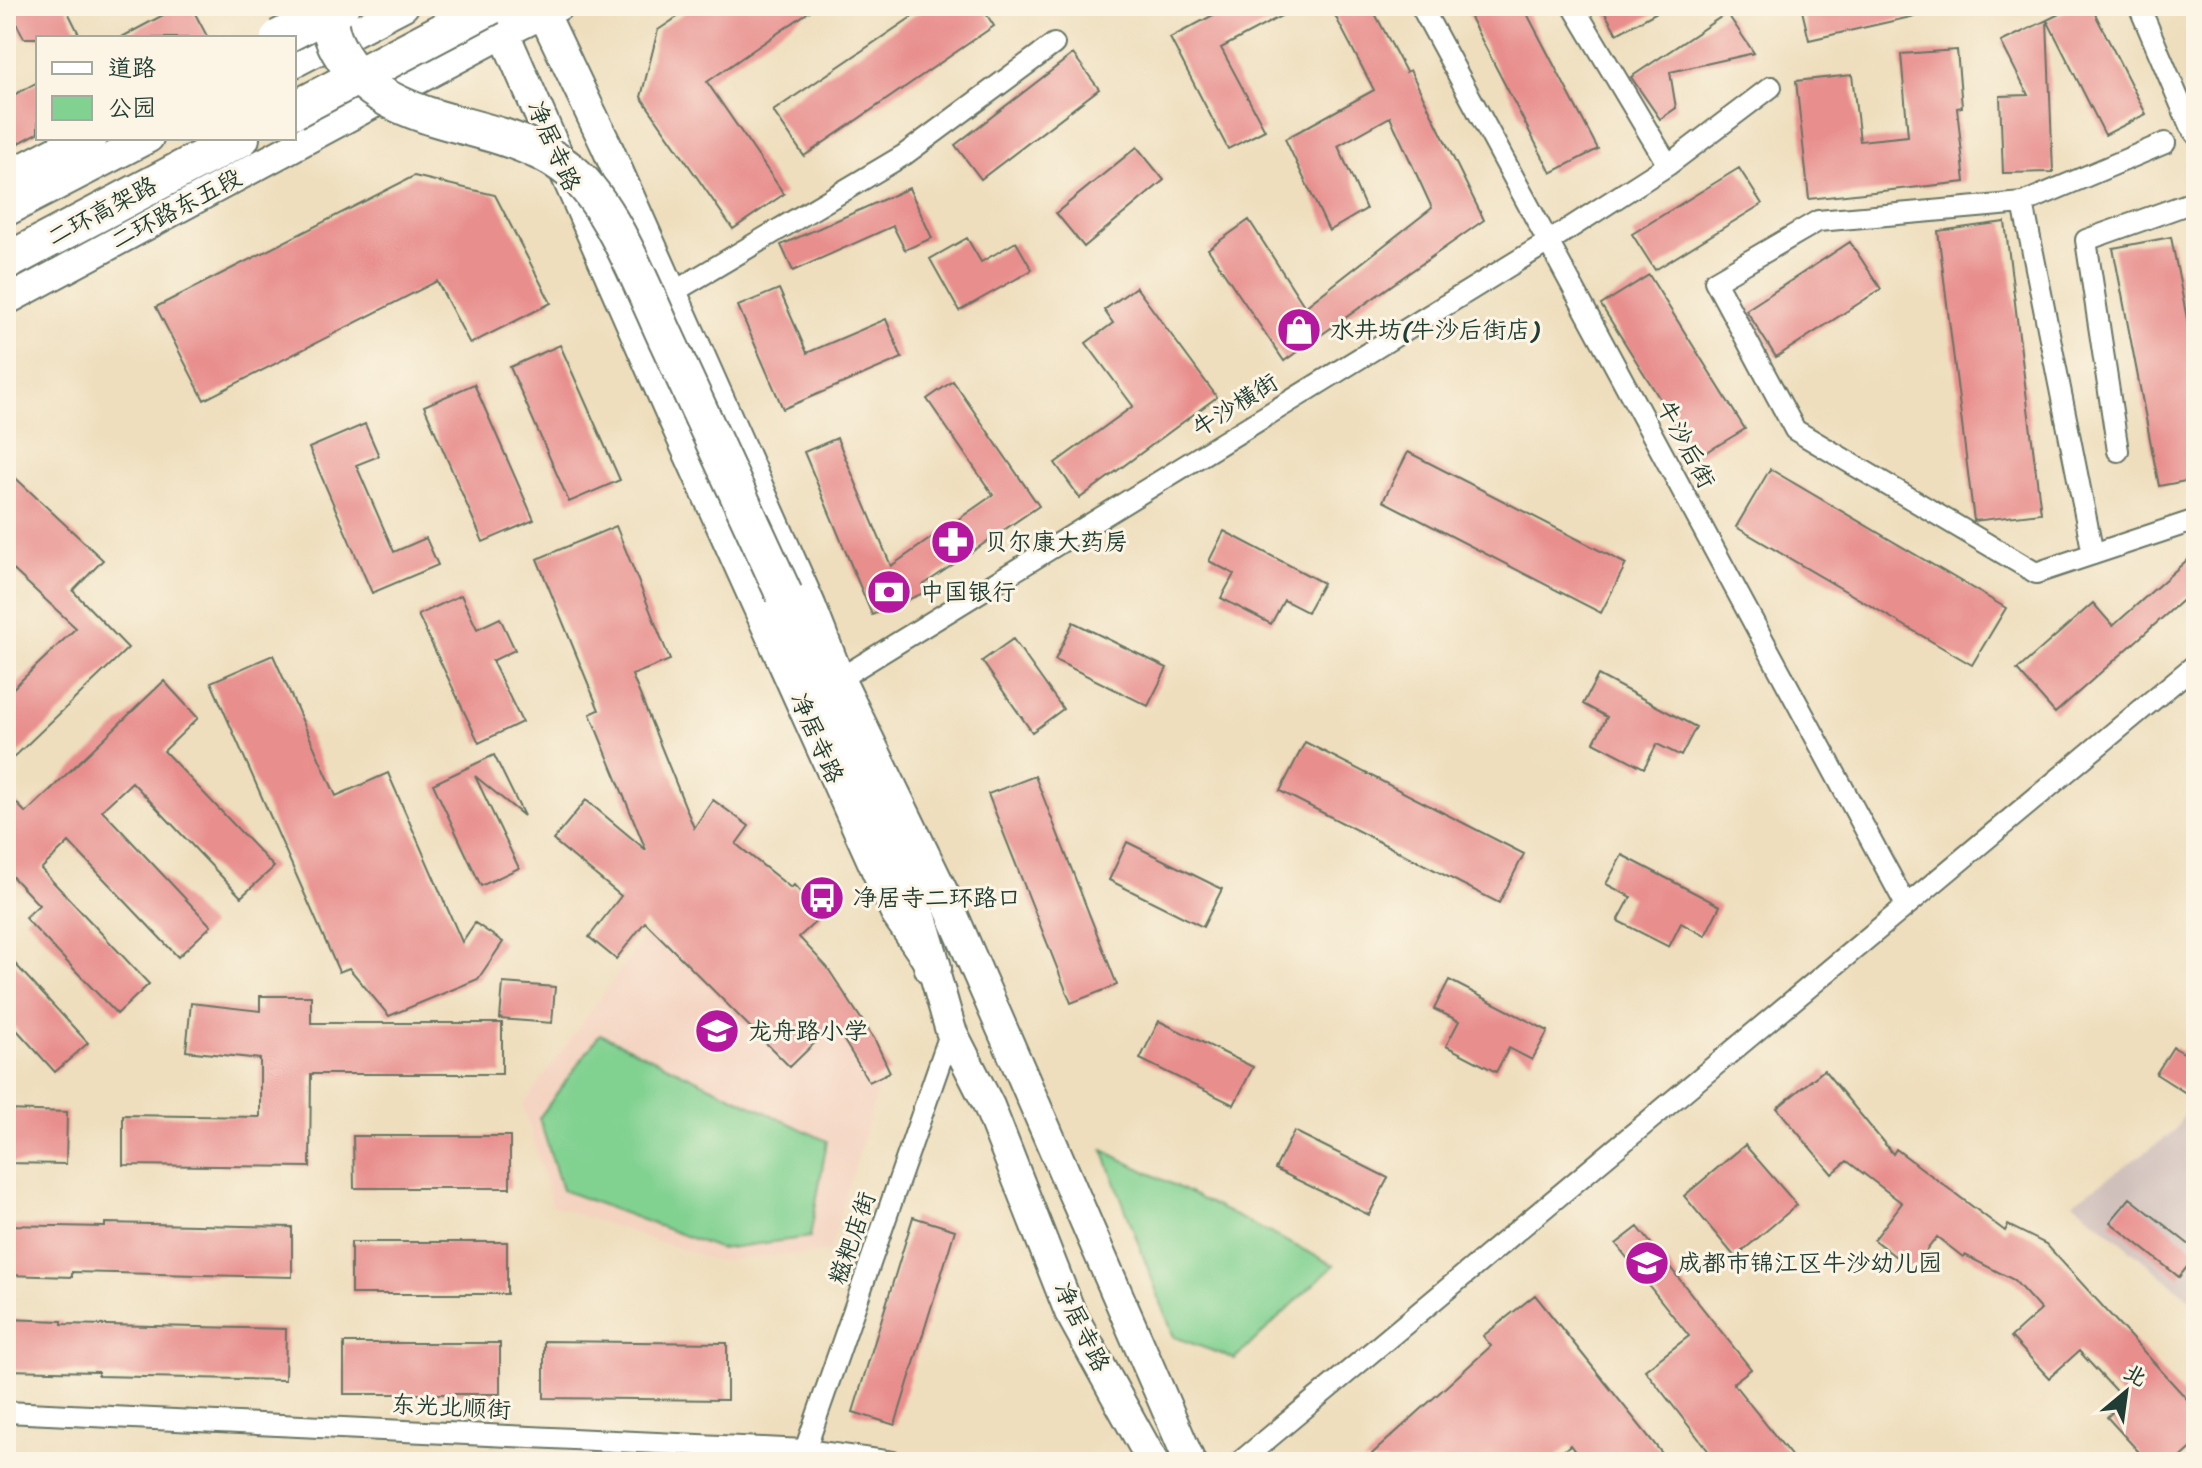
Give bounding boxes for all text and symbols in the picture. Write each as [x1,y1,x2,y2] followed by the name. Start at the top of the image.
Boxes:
[36,36,296,140] legend
[108,47,156,89] text: 道路
[108,87,156,129] text: 公园
[515,94,593,198] street label: 净居寺路
[103,157,249,261] street label: 二环路东五段
[39,164,165,258] street label: 二环高架路
[1275,306,1323,354] shop icon: 水井坊(牛沙后街店)
[1330,309,1540,351] place label: 水井坊(牛沙后街店)
[1183,362,1287,448] street label: 牛沙横街
[1645,392,1727,496] street label: 牛沙后街
[929,518,977,566] pharmacy icon: 贝尔康大药房
[984,521,1128,563] place label: 贝尔康大药房
[865,568,913,616] bank icon: 中国银行
[920,571,1016,613] place label: 中国银行
[778,686,856,790] street label: 净居寺路
[798,874,846,922] bus stop icon: 净居寺二环路口
[853,877,1021,919] place label: 净居寺二环路口
[693,1007,741,1055] school or university icon: 龙舟路小学
[748,1010,868,1052] place label: 龙舟路小学
[817,1186,887,1290] street label: 糍粑店街
[1623,1239,1671,1287] school or university icon: 成都市锦江区牛沙幼儿园
[1678,1242,1942,1284] place label: 成都市锦江区牛沙幼儿园
[1042,1275,1122,1379] street label: 净居寺路
[2086,1352,2166,1432] north arrow
[2116,1353,2155,1397] text: 北
[390,1383,512,1431] street label: 东光北顺街

